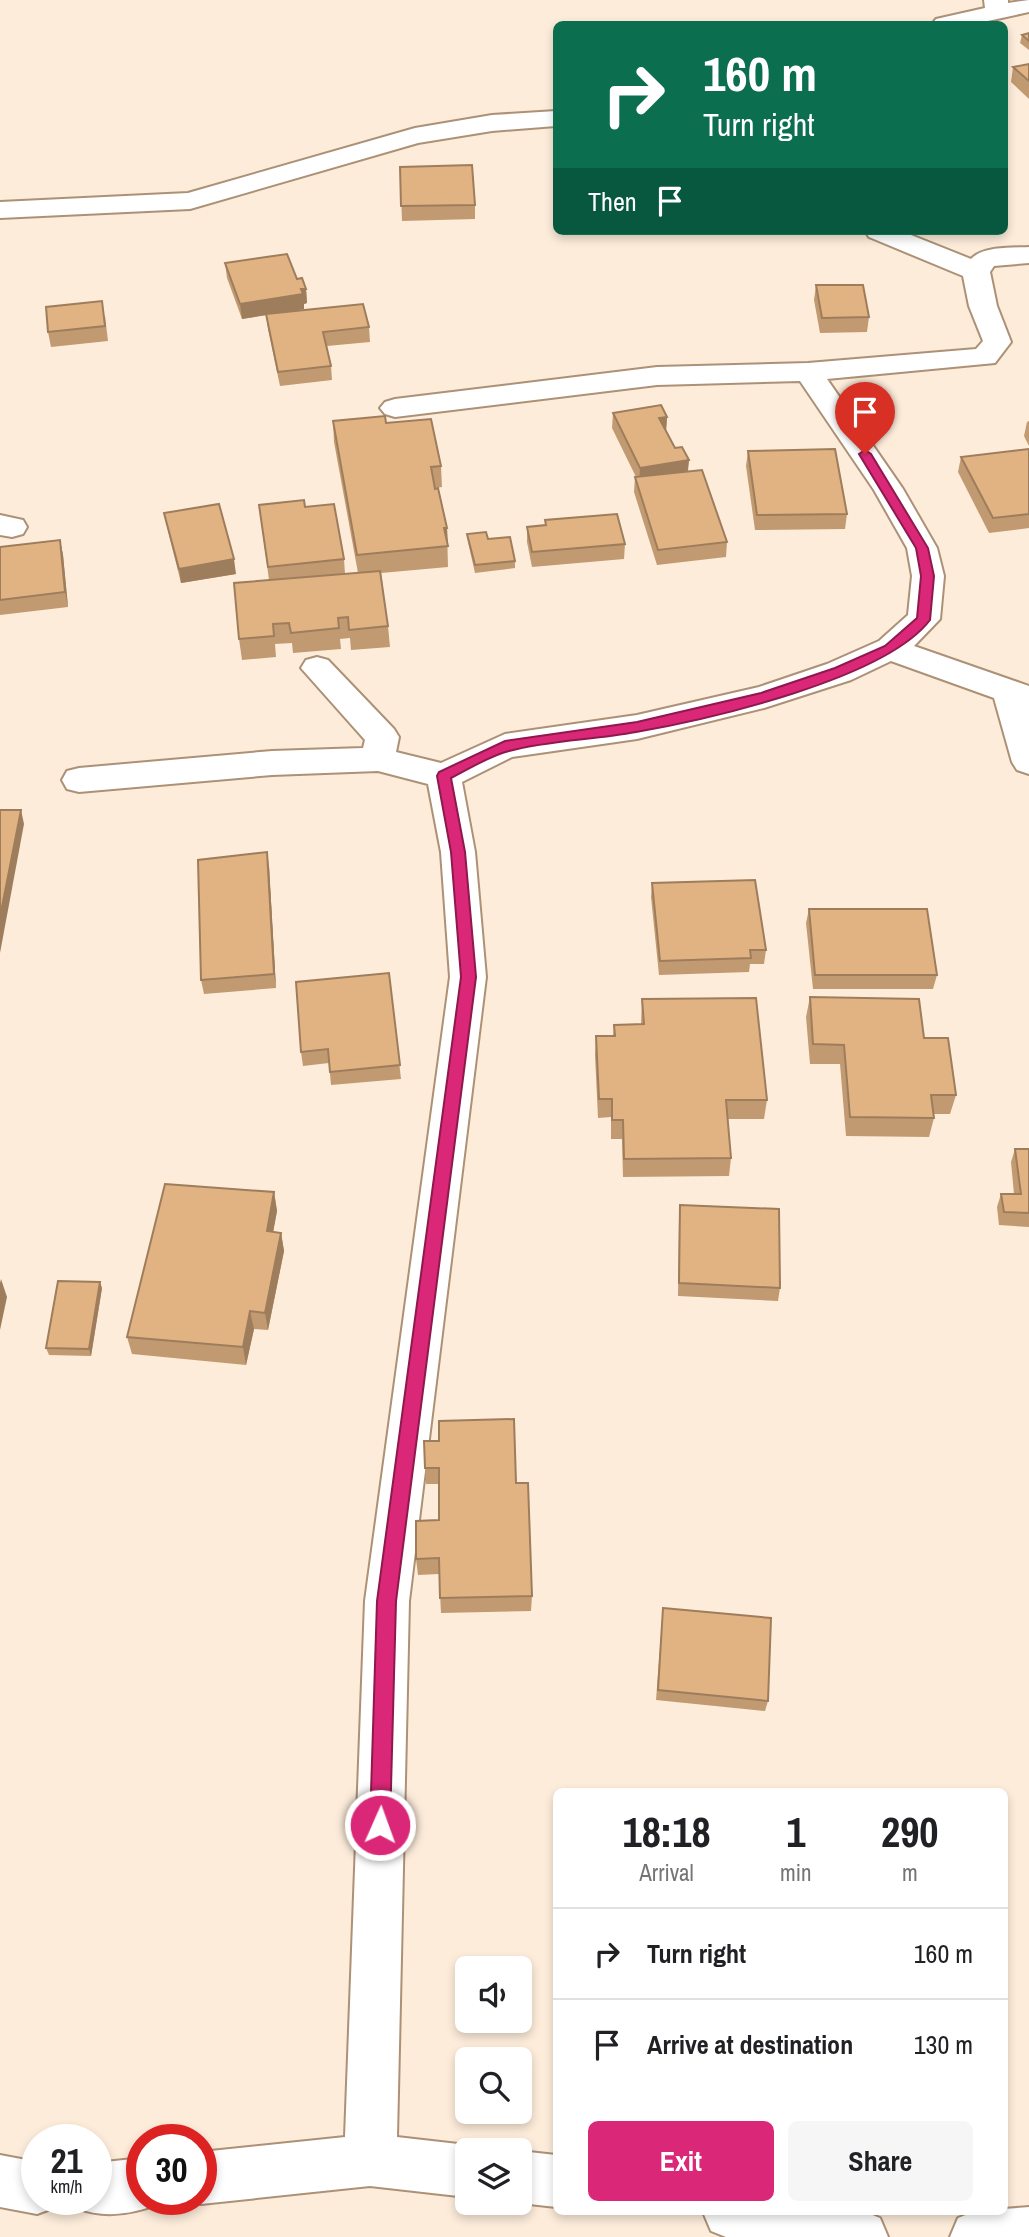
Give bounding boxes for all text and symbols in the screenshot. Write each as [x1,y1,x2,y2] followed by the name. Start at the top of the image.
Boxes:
[703,40,817,106] text: 160 m
[588,49,679,140] icon: right
[703,103,815,146] text: Turn right
[651,182,689,220] icon: arrive
[588,184,637,219] text: Then
[835,382,895,454] pin
[846,393,884,431] icon: arrive
[343,1788,417,1862] position arrow
[623,1804,711,1860] text: 18:18
[786,1804,805,1860] text: 1
[881,1804,939,1860] text: 290
[639,1857,694,1888] text: Arrival
[780,1857,812,1888] text: min
[902,1857,918,1888] text: m
[588,1935,626,1973] icon: right
[647,1936,746,1971] text: Turn right
[914,1936,973,1971] text: 160 m
[455,1956,532,2215] map controls
[455,1956,532,2033] button: sound
[588,2026,626,2064] icon: arrive
[647,2027,853,2062] text: Arrive at destination
[914,2027,973,2062] text: 130 m
[455,2047,532,2124] button: search
[588,2121,774,2201] button: Exit
[788,2121,973,2201] button: Share
[126,2124,217,2215] speed limit sign: 30
[51,2137,82,2184] text: 21
[455,2138,532,2215] button: layers
[51,2174,83,2199] text: km/h

